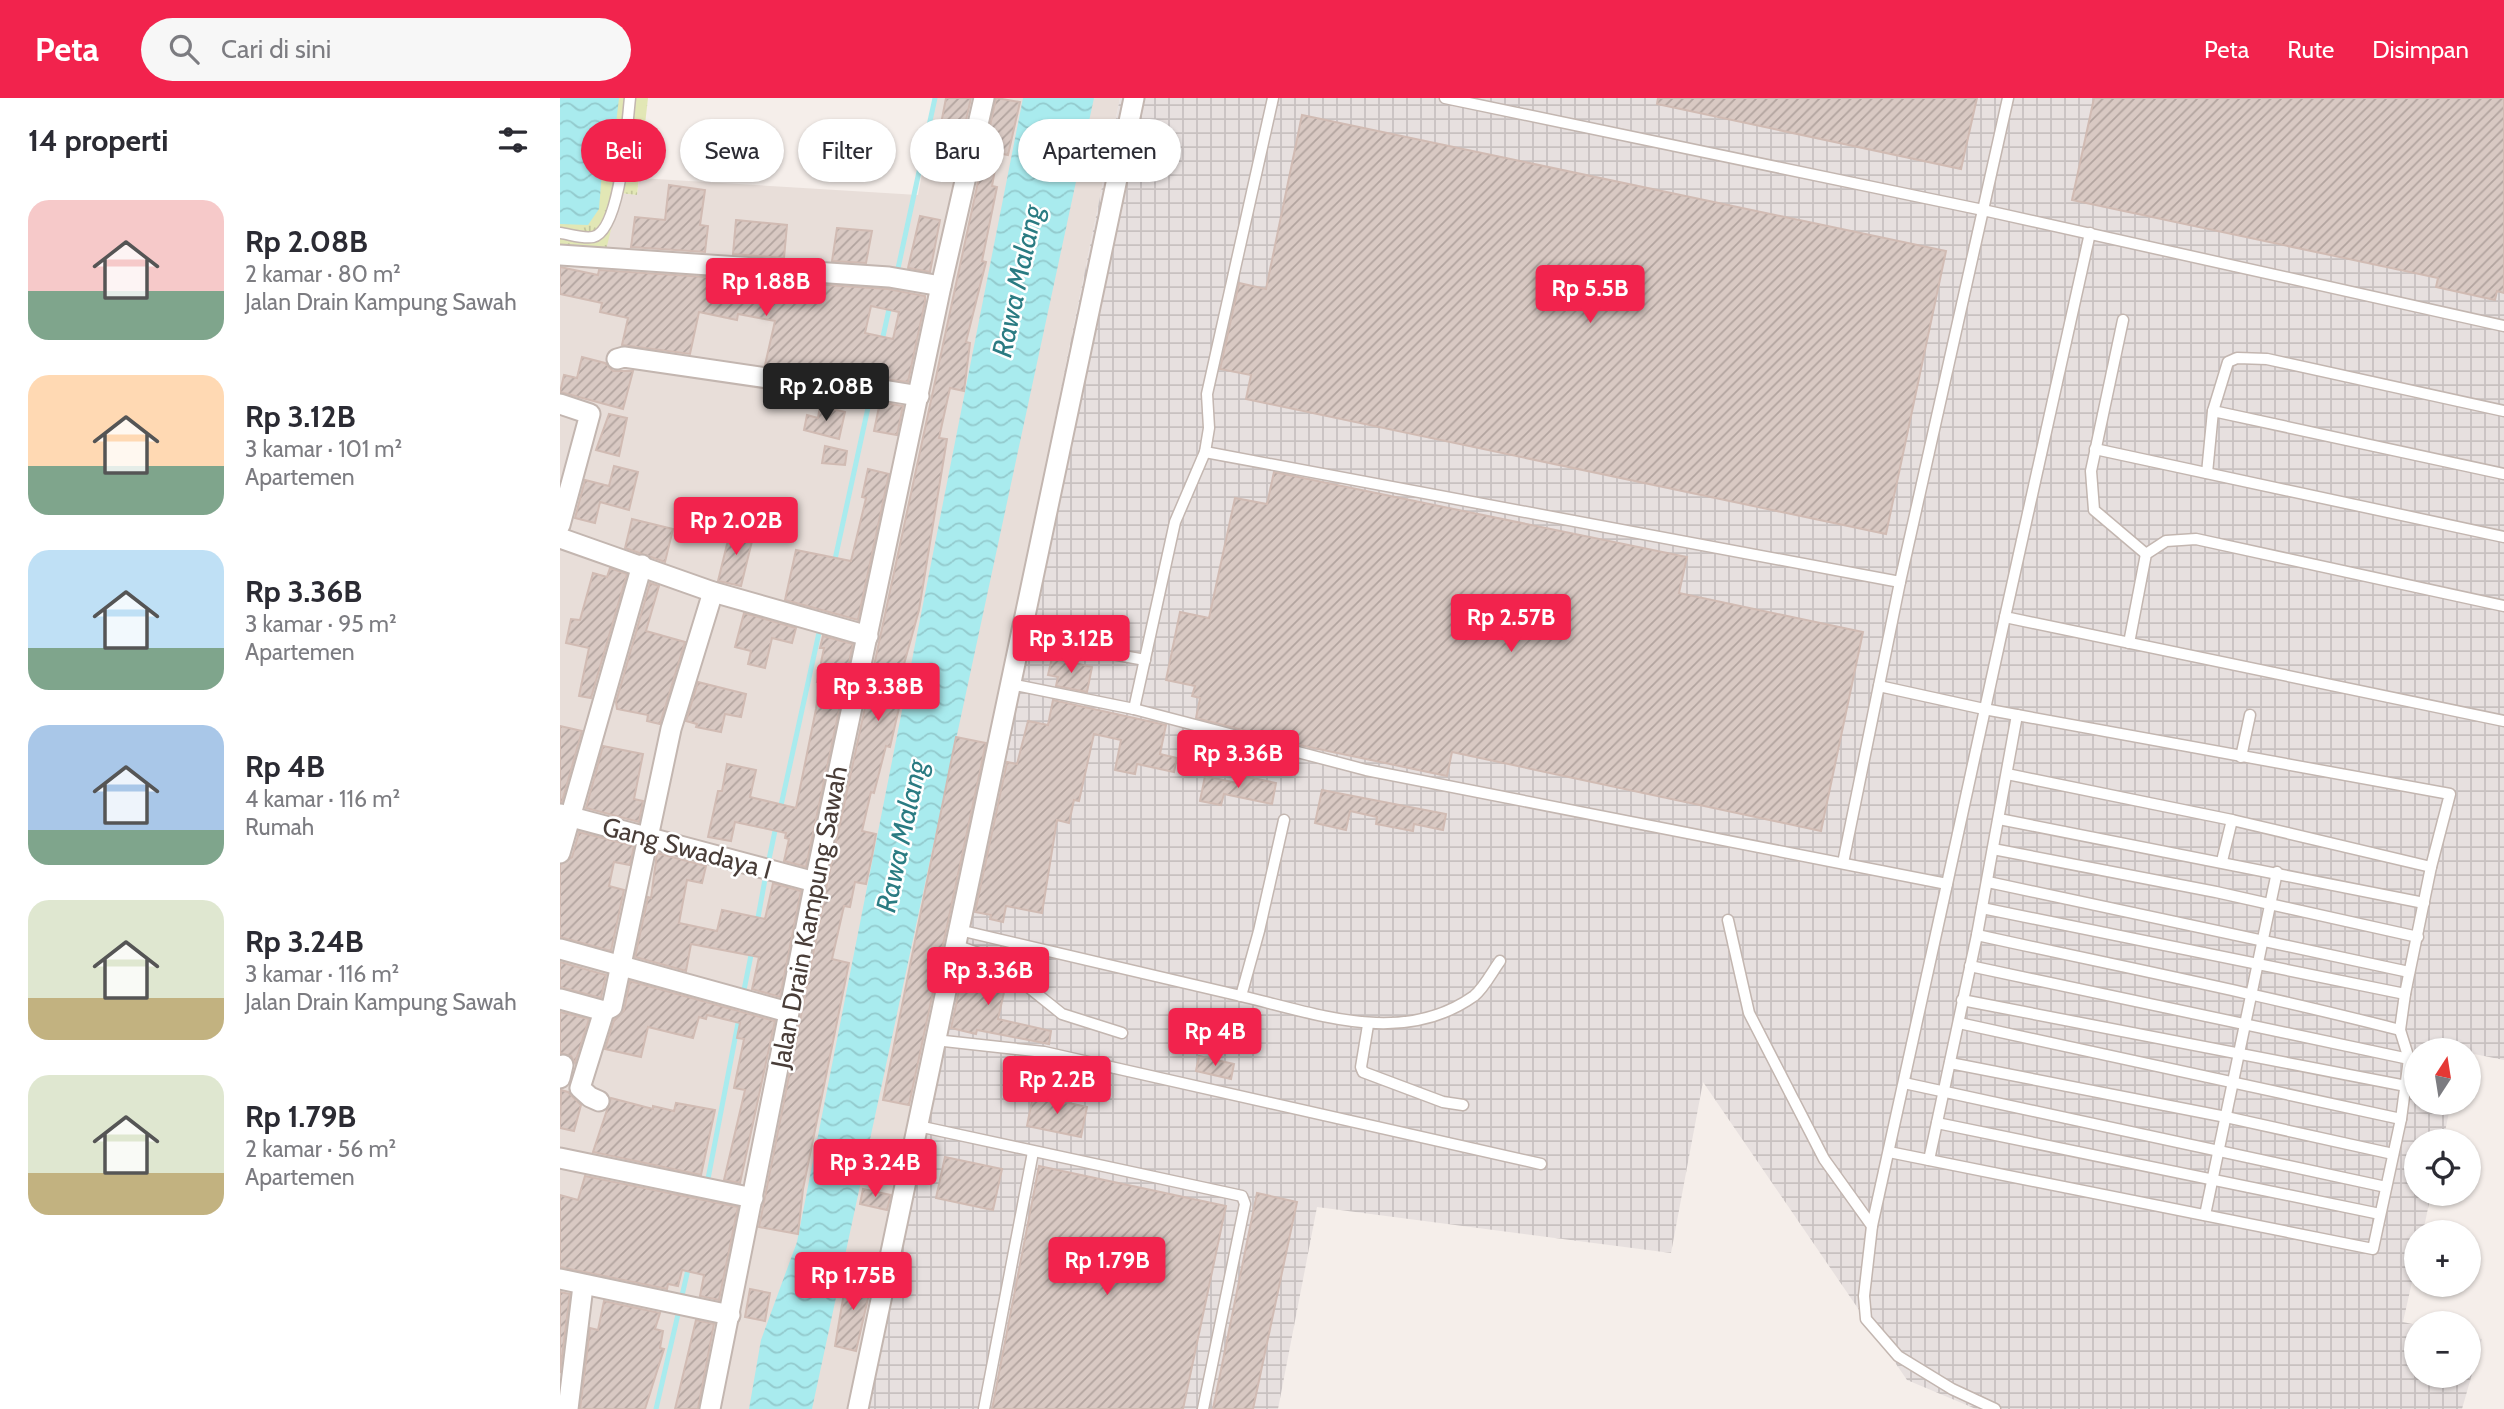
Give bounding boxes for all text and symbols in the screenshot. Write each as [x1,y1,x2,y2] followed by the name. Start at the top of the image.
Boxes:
[141,18,631,81] search box
[35,29,99,69] text: Peta
[165,30,203,68] icon: search
[221,33,331,65] text: Cari di sini
[2204,35,2249,64] text: Peta
[2287,35,2334,64] text: Rute
[2372,35,2469,64] text: Disimpan
[581,119,666,182] chip: Beli
[680,119,784,182] chip: Sewa
[798,119,896,182] chip: Filter
[910,119,1004,182] chip: Baru
[1018,119,1181,182] chip: Apartemen
[494,121,532,159] icon: filters
[28,122,168,159] text: 14 properti
[984,201,1050,360] water label: Rawa Malang
[245,223,368,260] text: Rp 2.08B
[84,228,168,312] icon: home
[694,258,838,318] pin: Rp 1.88B
[245,260,401,288] text: 2 kamar · 80 m²
[1525,266,1655,325] pin: Rp 5.5B
[722,267,810,295] text: Rp 1.88B
[1552,274,1628,302] text: Rp 5.5B
[245,288,517,316] text: Jalan Drain Kampung Sawah
[754,364,898,423] pin: Rp 2.08B
[779,372,873,400] text: Rp 2.08B
[245,398,355,435] text: Rp 3.12B
[84,403,168,487] icon: home
[245,435,402,463] text: 3 kamar · 101 m²
[245,463,355,491] text: Apartemen
[664,498,808,557] pin: Rp 2.02B
[690,506,782,534] text: Rp 2.02B
[245,573,362,610] text: Rp 3.36B
[84,578,168,662] icon: home
[1439,594,1583,654] pin: Rp 2.57B
[1467,603,1555,631] text: Rp 2.57B
[245,610,397,638] text: 3 kamar · 95 m²
[999,616,1143,675] pin: Rp 3.12B
[1029,624,1113,652] text: Rp 3.12B
[245,638,355,666] text: Apartemen
[806,664,950,723] pin: Rp 3.38B
[833,672,923,700] text: Rp 3.38B
[1166,730,1310,790] pin: Rp 3.36B
[1193,739,1283,767] text: Rp 3.36B
[245,748,325,785] text: Rp 4B
[84,753,168,837] icon: home
[868,756,934,915] water label: Rawa Malang
[764,763,854,1072] street label: Jalan Drain Kampung Sawah
[245,785,400,813] text: 4 kamar · 116 m²
[599,810,775,886] street label: Gang Swadaya I
[245,813,314,841] text: Rumah
[245,923,364,960] text: Rp 3.24B
[84,928,168,1012] icon: home
[916,948,1060,1007] pin: Rp 3.36B
[943,956,1033,984] text: Rp 3.36B
[245,960,399,988] text: 3 kamar · 116 m²
[245,988,517,1016] text: Jalan Drain Kampung Sawah
[1166,1009,1264,1068] pin: Rp 4B
[1184,1017,1246,1045] text: Rp 4B
[2404,1038,2482,1115] north arrow
[2404,1038,2481,1388] map controls
[992,1056,1122,1116] pin: Rp 2.2B
[1019,1065,1095,1093] text: Rp 2.2B
[245,1098,356,1135] text: Rp 1.79B
[84,1103,168,1187] icon: home
[2404,1129,2481,1206] button: locate
[245,1135,396,1163] text: 2 kamar · 56 m²
[803,1140,947,1199] pin: Rp 3.24B
[830,1148,920,1176] text: Rp 3.24B
[245,1163,355,1191] text: Apartemen
[2404,1220,2481,1297] button: +
[1035,1238,1179,1297] pin: Rp 1.79B
[1064,1246,1150,1274] text: Rp 1.79B
[781,1252,925,1312] pin: Rp 1.75B
[811,1261,895,1289] text: Rp 1.75B
[2404,1311,2481,1388] button: −

